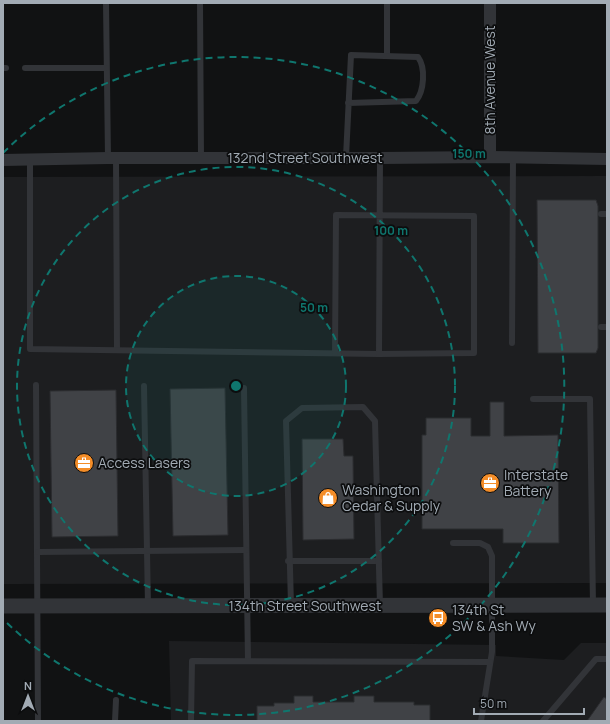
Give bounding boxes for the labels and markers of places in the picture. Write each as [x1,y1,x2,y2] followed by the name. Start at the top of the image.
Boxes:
[229,379,243,393] centre of rings
[73,452,95,474] office icon: Access Lasers
[98,453,190,472] place label: Access Lasers
[504,465,568,500] place label: Interstate Battery
[479,472,501,494] office icon: Interstate Battery
[342,480,441,515] place label: Washington Cedar & Supply
[317,487,339,509] shop icon: Washington Cedar & Supply
[452,600,537,635] place label: 134th St SW & Ash Wy
[427,607,449,629] bus stop icon: 134th St SW & Ash Wy

